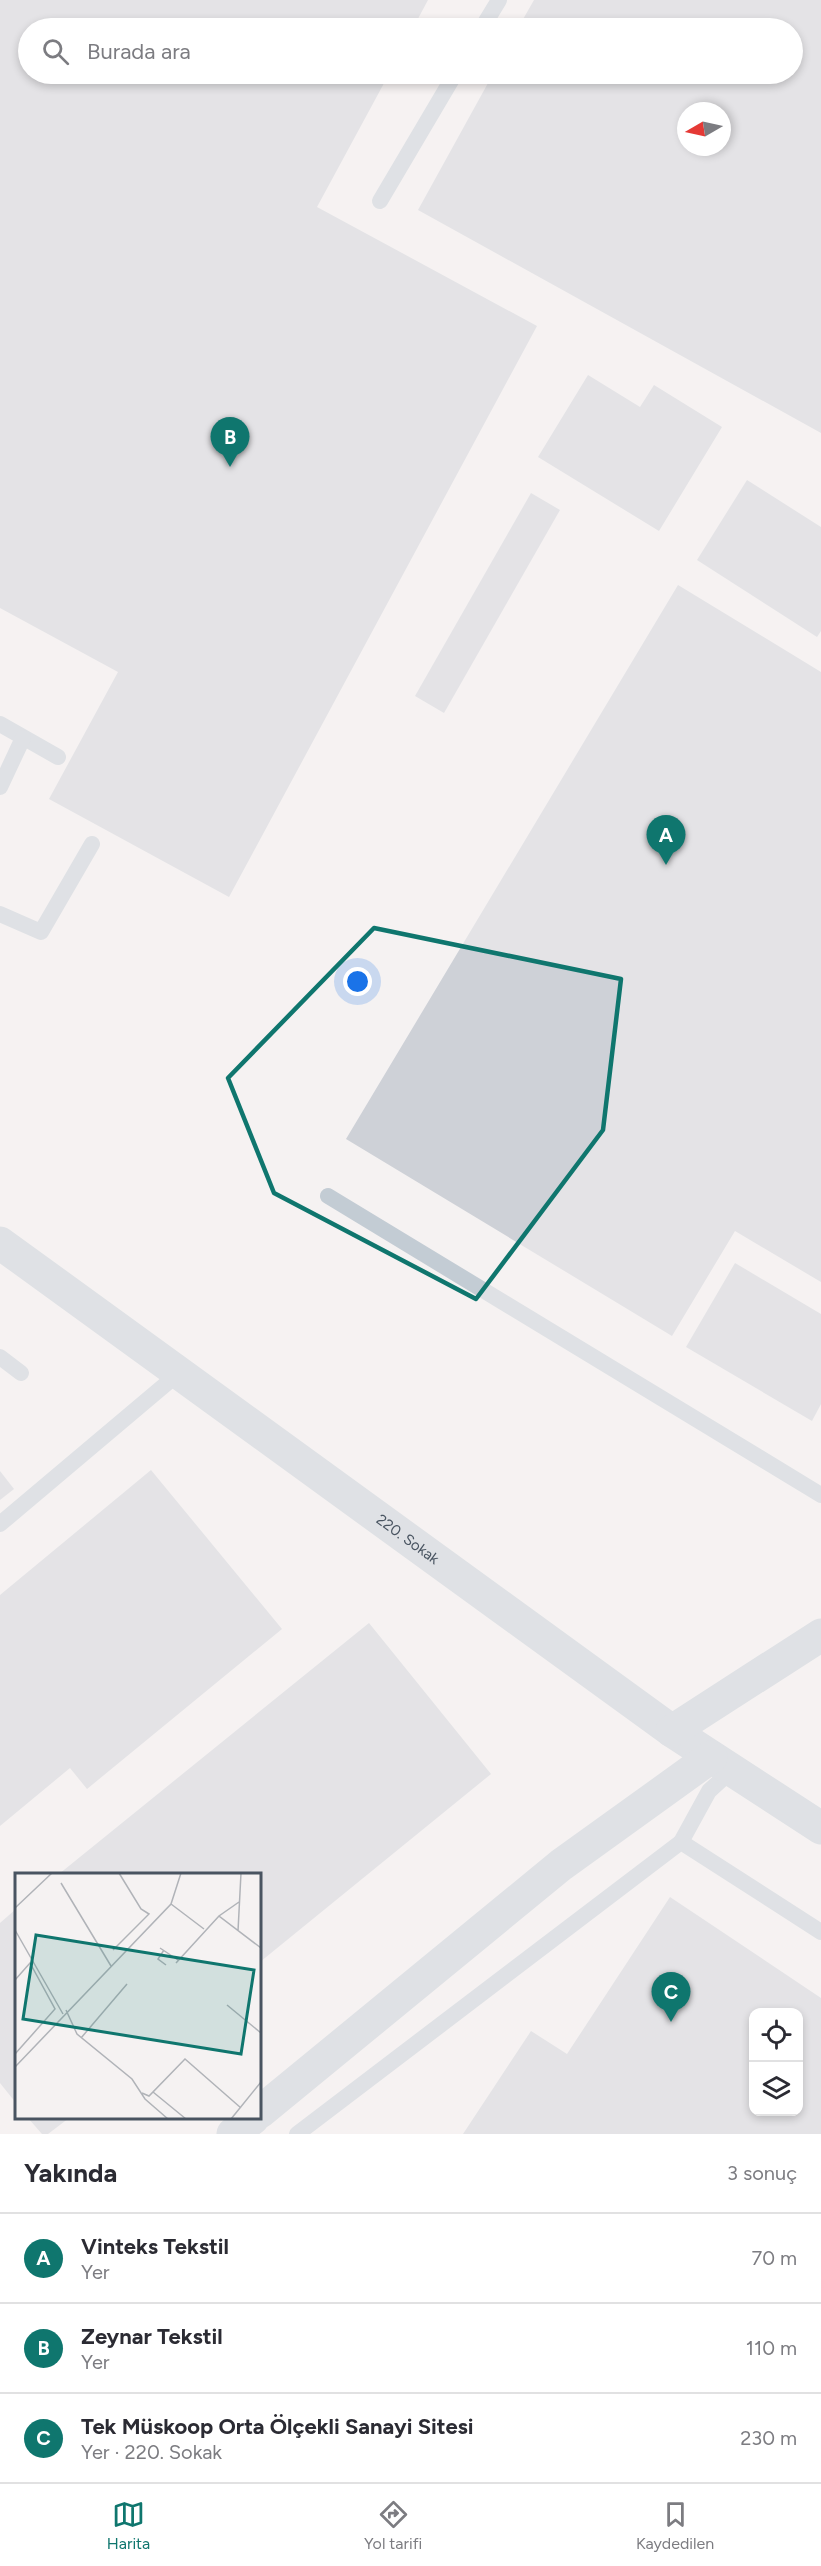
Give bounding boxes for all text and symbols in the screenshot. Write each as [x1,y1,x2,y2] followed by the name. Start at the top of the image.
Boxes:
[18,18,803,84] search box
[39,35,72,68] icon: search
[87,38,191,65] text: Burada ara
[677,102,731,156] north arrow
[210,418,250,467] pin: B
[646,816,686,865] pin: A
[343,967,372,996] your location
[373,1510,443,1568] street label: 220. Sokak
[15,1873,261,2119] inset map
[652,1972,690,2022] pin: C
[749,2008,803,2116] map controls
[749,2008,803,2062] button: locate
[749,2062,803,2116] button: layers
[24,2157,117,2189] text: Yakında
[727,2161,797,2185] text: 3 sonuç
[81,2233,229,2260] text: Vinteks Tekstil
[36,2246,51,2270] text: A
[751,2246,797,2270] text: 70 m
[81,2260,110,2284] text: Yer
[81,2323,223,2350] text: Zeynar Tekstil
[37,2336,50,2360] text: B
[746,2336,797,2360] text: 110 m
[81,2350,110,2374] text: Yer
[81,2413,474,2440] text: Tek Müskoop Orta Ölçekli Sanayi Sitesi
[36,2426,51,2450] text: C
[740,2426,797,2450] text: 230 m
[81,2440,222,2464] text: Yer · 220. Sokak
[107,2498,150,2553] tab: Harita
[364,2498,422,2553] tab: Yol tarifi
[636,2498,714,2553] tab: Kaydedilen

